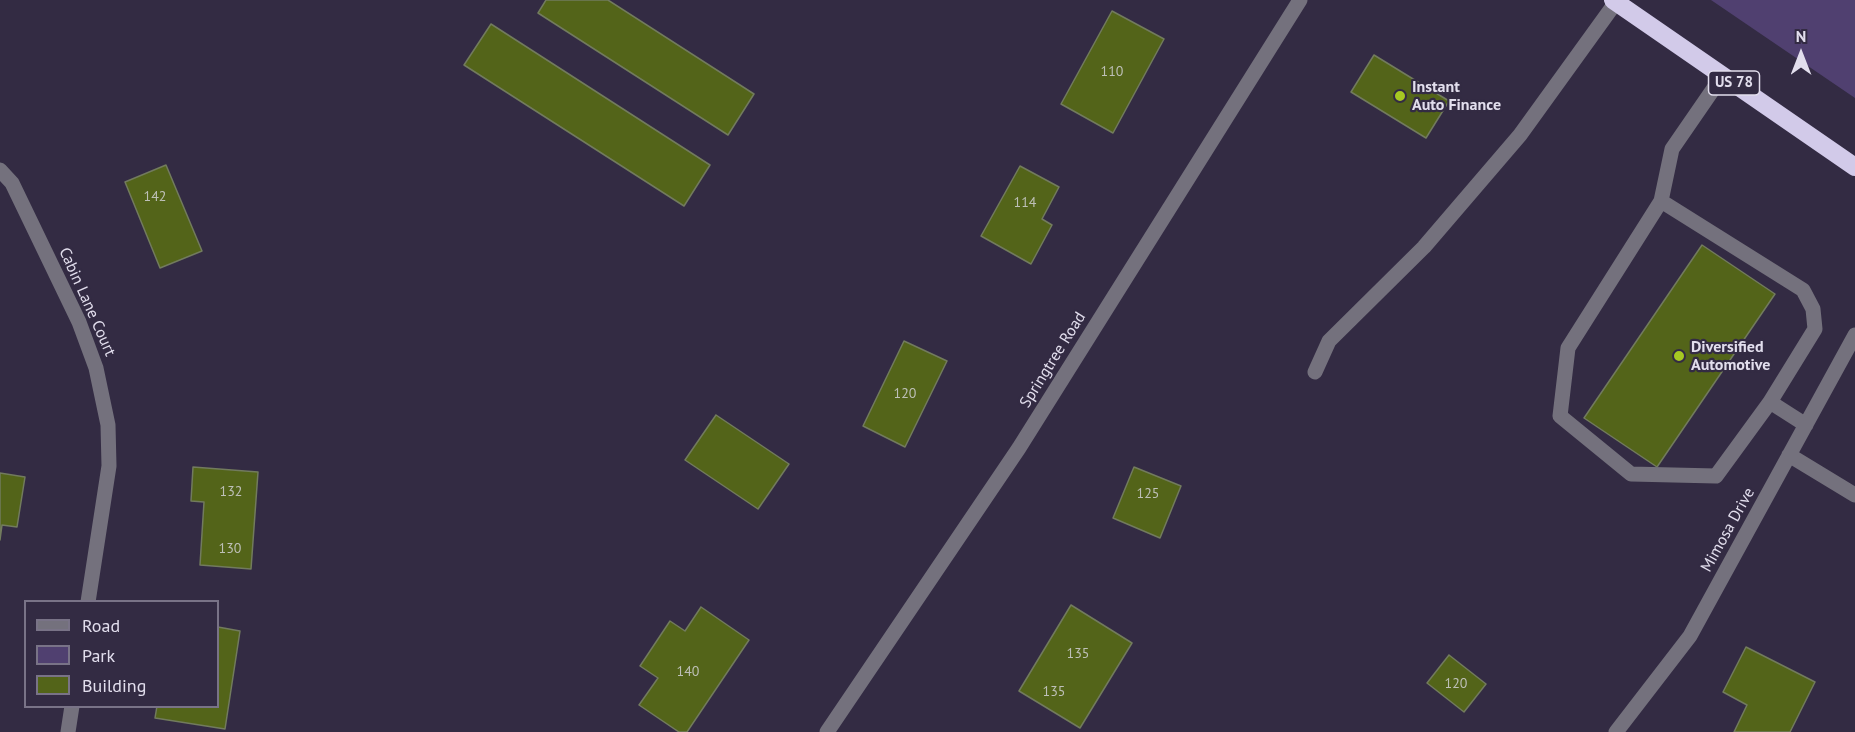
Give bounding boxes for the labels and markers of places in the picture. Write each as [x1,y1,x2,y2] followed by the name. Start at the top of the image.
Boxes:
[1412,77,1501,115] place label: Instant Auto Finance
[1393,89,1407,103] marker: Instant Auto Finance
[1691,337,1770,375] place label: Diversified Automotive
[1672,349,1686,363] marker: Diversified Automotive

